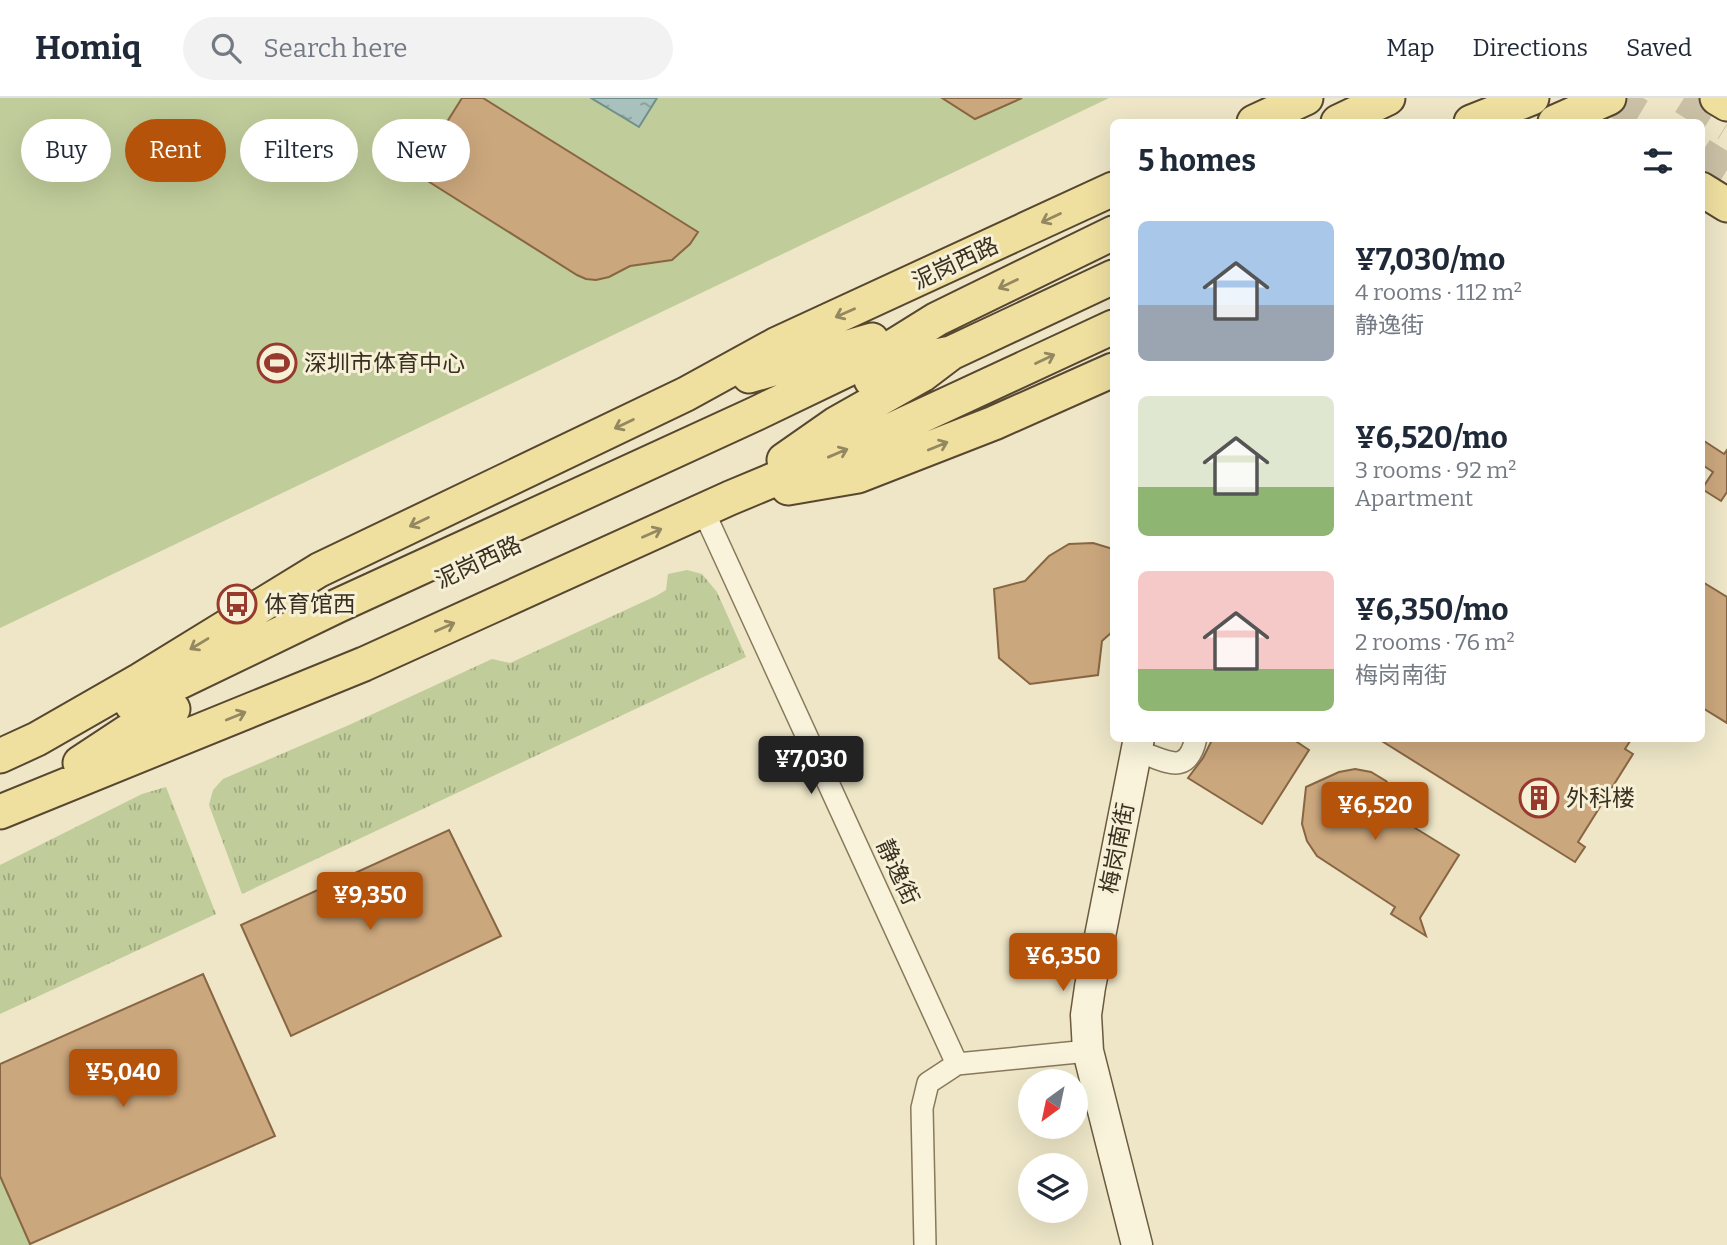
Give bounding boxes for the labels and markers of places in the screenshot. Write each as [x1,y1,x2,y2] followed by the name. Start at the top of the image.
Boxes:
[256,342,298,384] sports icon: 深圳市体育中心
[304,349,465,377] place label: 深圳市体育中心
[216,583,258,625] bus stop icon: 体育馆西
[264,590,356,618] place label: 体育馆西
[754,736,868,796] pin: ¥7,030
[1518,777,1560,819] building icon: 外科楼
[1318,782,1432,842] pin: ¥6,520
[1566,784,1635,812] place label: 外科楼
[313,872,427,932] pin: ¥9,350
[1006,934,1120,993] pin: ¥6,350
[66,1049,180,1109] pin: ¥5,040

